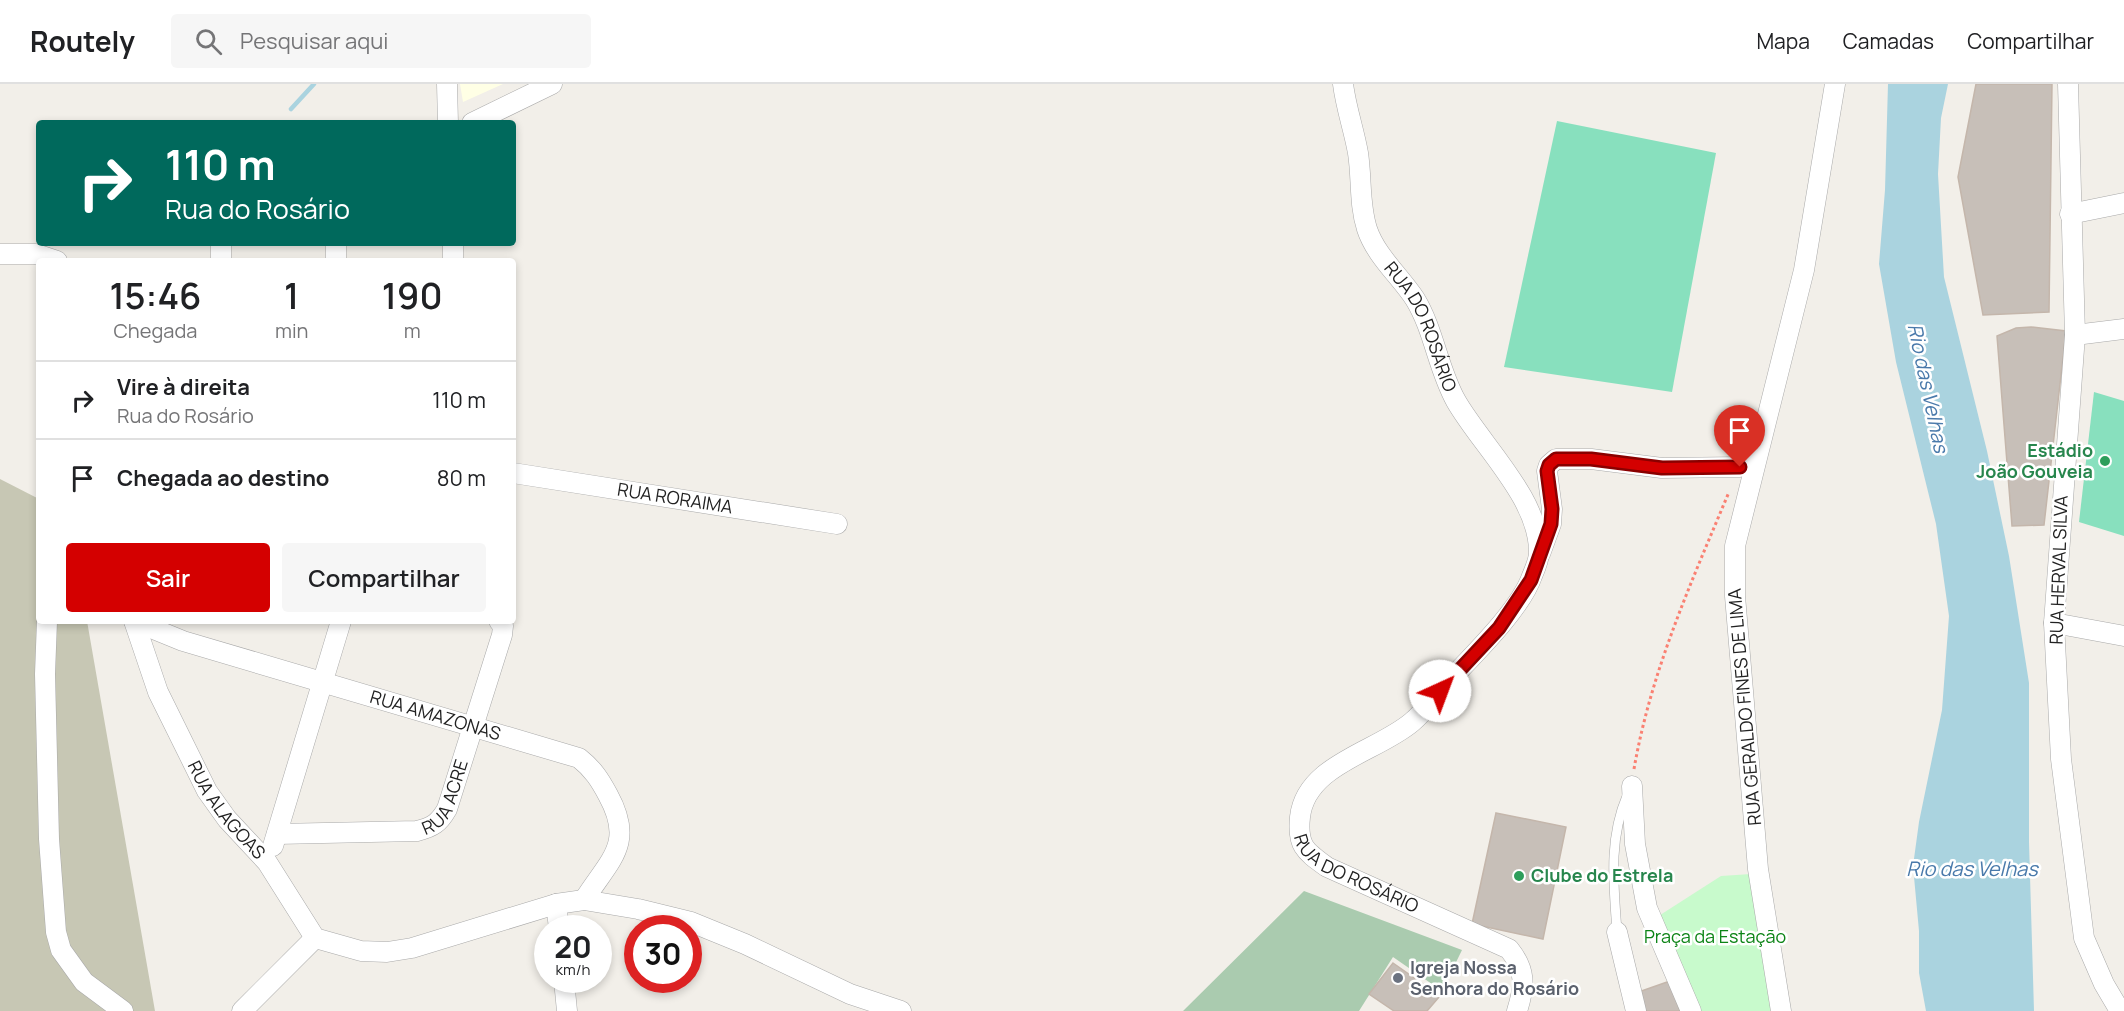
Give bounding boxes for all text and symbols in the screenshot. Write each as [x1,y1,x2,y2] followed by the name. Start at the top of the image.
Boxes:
[171,14,591,68] search box
[30,22,135,60] text: Routely
[192,25,225,58] icon: search
[240,26,388,56] text: Pesquisar aqui
[1756,27,1810,55] text: Mapa
[1843,27,1934,55] text: Camadas
[1967,27,2094,55] text: Compartilhar
[165,135,276,193] text: 110 m
[66,144,144,222] icon: right
[165,190,350,227] text: Rua do Rosário
[1379,256,1463,395] street label: RUA DO ROSÁRIO
[109,271,202,320] text: 15:46
[284,271,299,320] text: 1
[382,271,443,320] text: 190
[114,317,197,344] text: Chegada
[275,317,308,344] text: min
[404,317,421,344] text: m
[1902,321,1956,456] water label: Rio das Velhas
[117,372,250,402] text: Vire à direita
[66,384,99,417] icon: right
[432,385,486,415] text: 110 m
[117,402,254,429] text: Rua do Rosário
[1714,405,1765,467] pin
[1723,414,1756,447] icon: arrive
[1976,438,2093,483] place label: Estádio João Gouveia
[2098,454,2112,468] marker: Estádio João Gouveia
[66,462,99,495] icon: arrive
[117,463,329,493] text: Chegada ao destino
[437,463,486,493] text: 80 m
[616,477,735,519] street label: RUA RORAIMA
[2043,494,2073,645] street label: RUA HERVAL SILVA
[66,543,270,612] button: Sair
[282,543,486,612] button: Compartilhar
[1722,587,1766,827] street label: RUA GERALDO FINES DE LIMA
[1408,659,1472,723] position arrow
[367,684,504,745] street label: RUA AMAZONAS
[183,756,271,864] street label: RUA ALAGOAS
[418,756,473,840] street label: RUA ACRE
[1289,831,1423,918] street label: RUA DO ROSÁRIO
[1906,855,2039,882] water label: Rio das Velhas
[1531,863,1673,887] place label: Clube do Estrela
[1512,869,1526,883] marker: Clube do Estrela
[624,915,702,993] speed limit sign: 30
[1644,924,1786,948] park label: Praça da Estação
[554,926,592,967] text: 20
[1410,955,1579,1000] place label: Igreja Nossa Senhora do Rosário
[556,959,590,980] text: km/h
[1391,971,1405,985] marker: Igreja Nossa Senhora do Rosário

